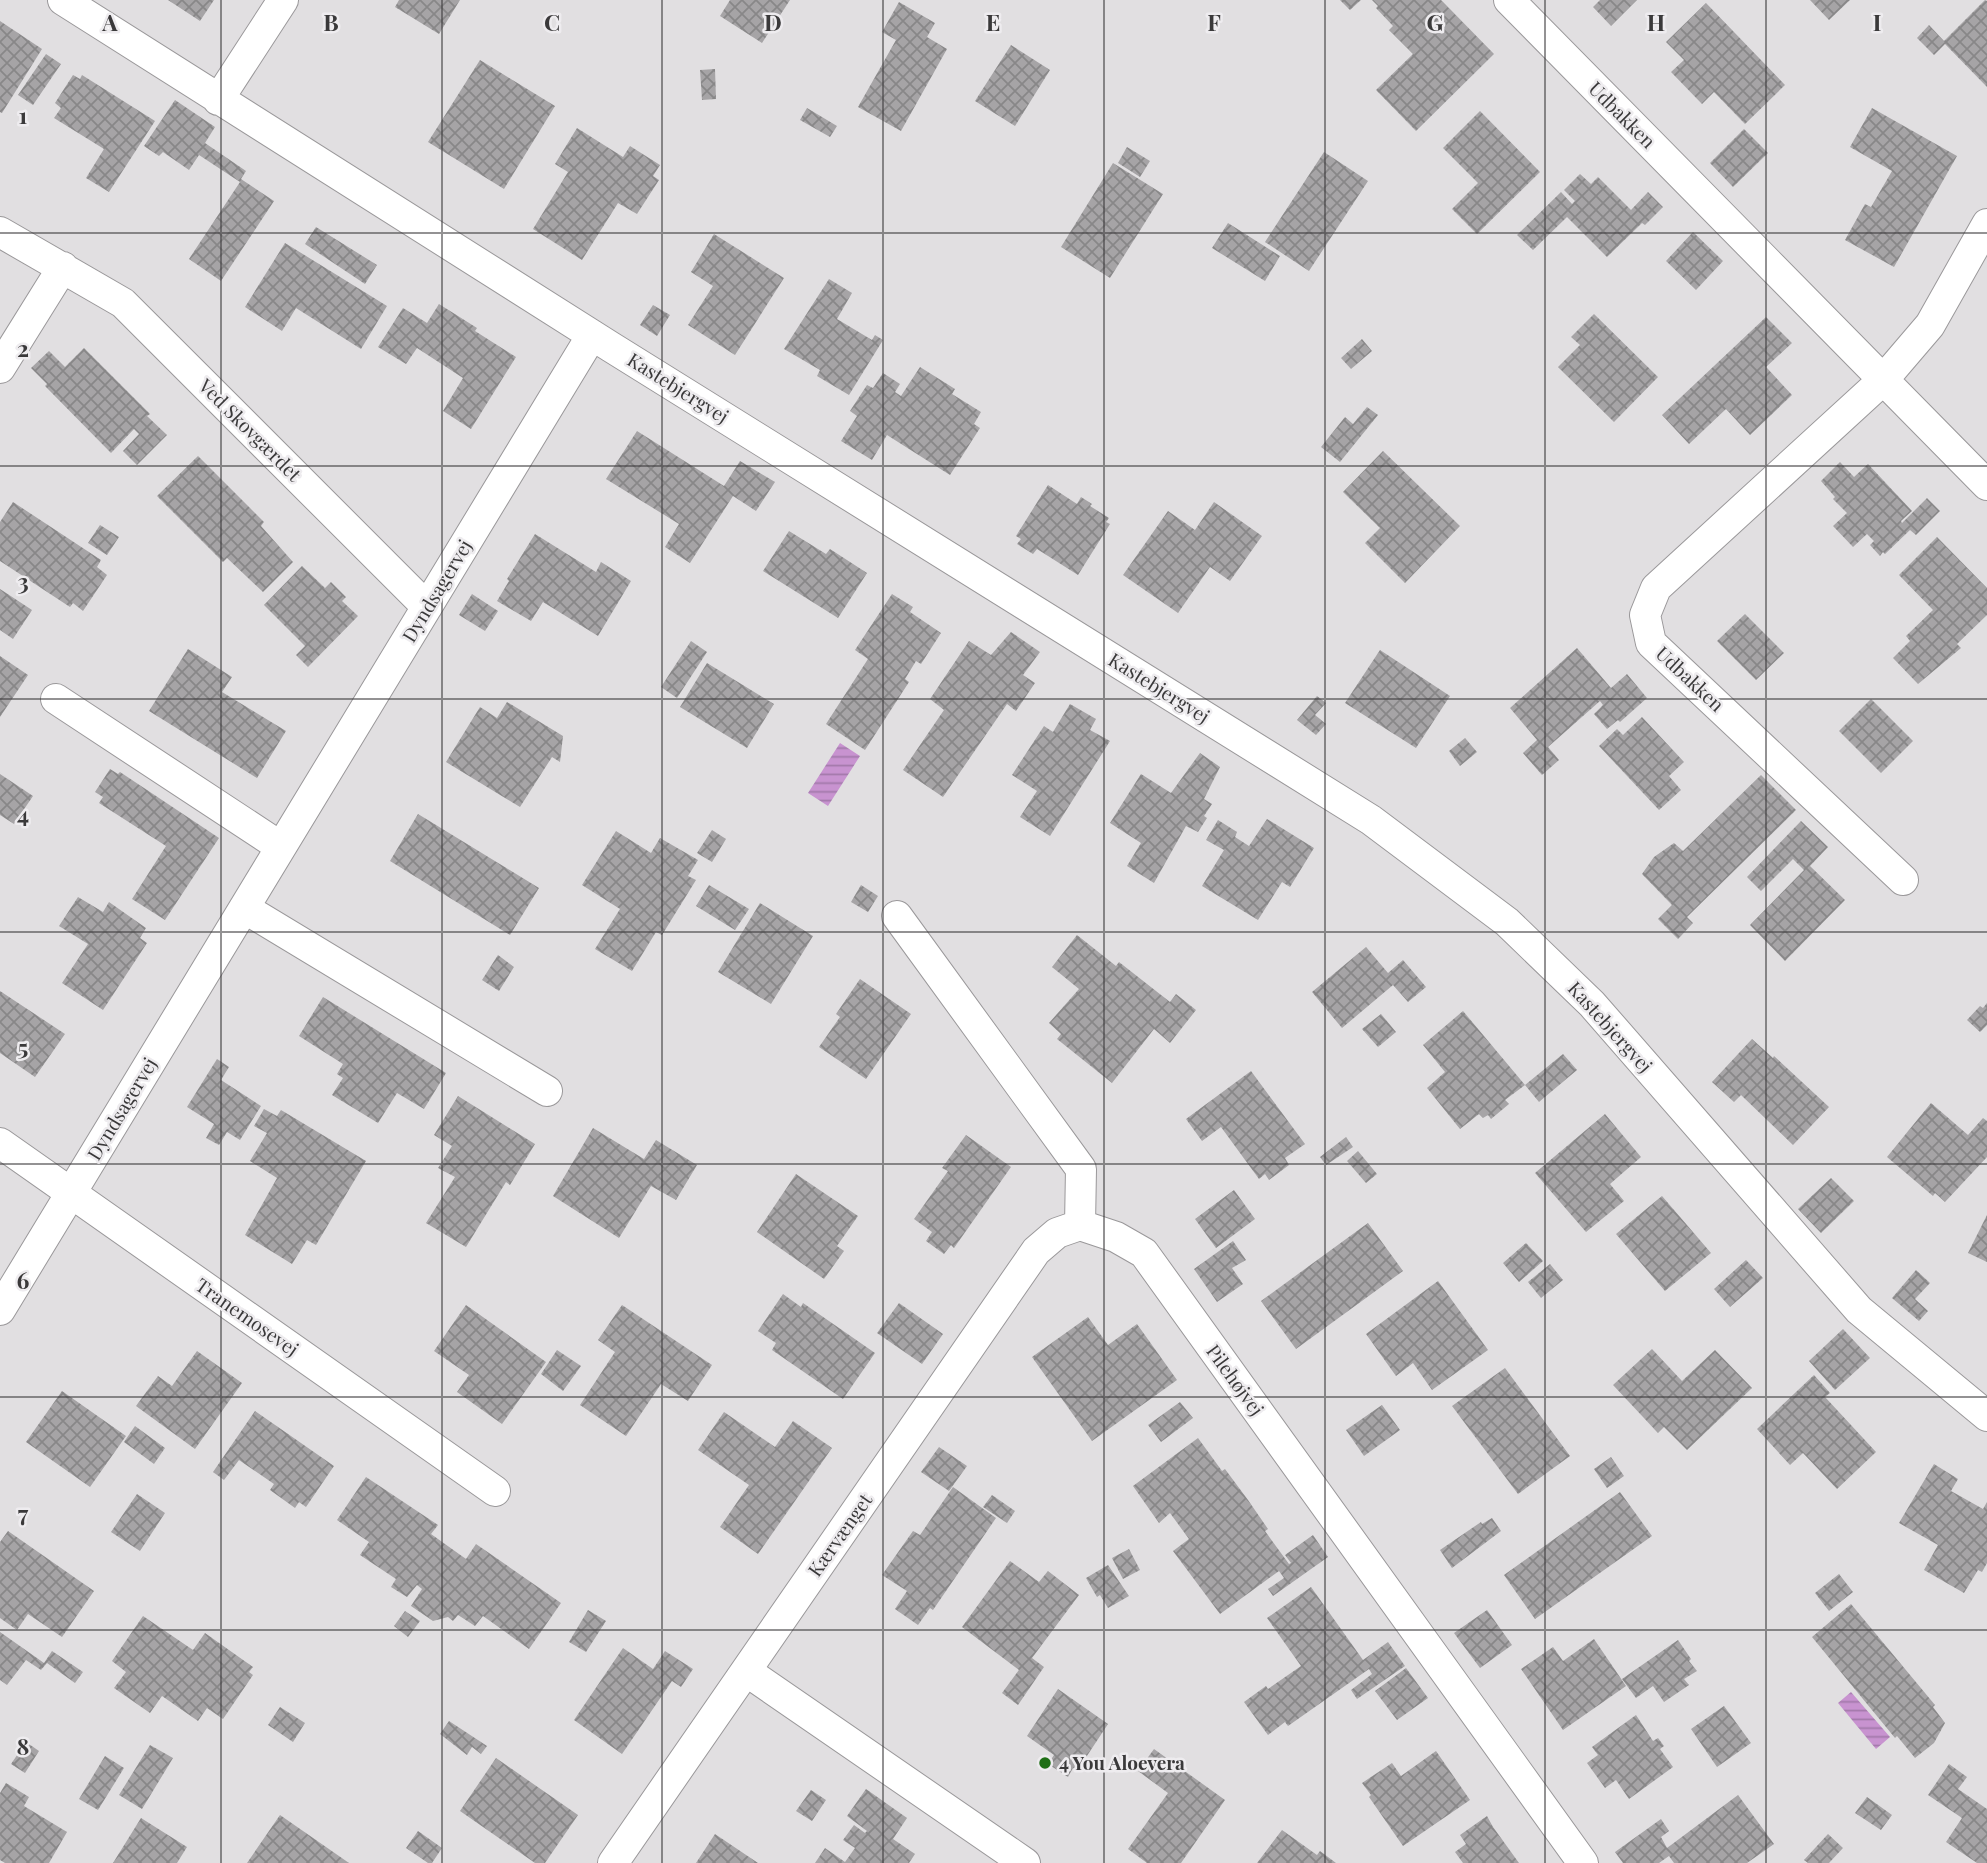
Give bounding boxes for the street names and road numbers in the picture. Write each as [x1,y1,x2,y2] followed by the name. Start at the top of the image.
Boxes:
[1584,75,1662,154] street label: Udbakken
[623,346,734,428] street label: Kastebjergvej
[193,372,308,486] street label: Ved Skovgærdet
[395,534,477,647] street label: Dyndsagervej
[1651,640,1731,717] street label: Udbakken
[1104,646,1215,728] street label: Kastebjergvej
[1563,975,1659,1077] street label: Kastebjergvej
[80,1052,162,1165] street label: Dyndsagervej
[191,1271,304,1361] street label: Tranemosevej
[1201,1339,1270,1420] street label: Pilehøjvej
[801,1488,877,1581] street label: Kærvænget

